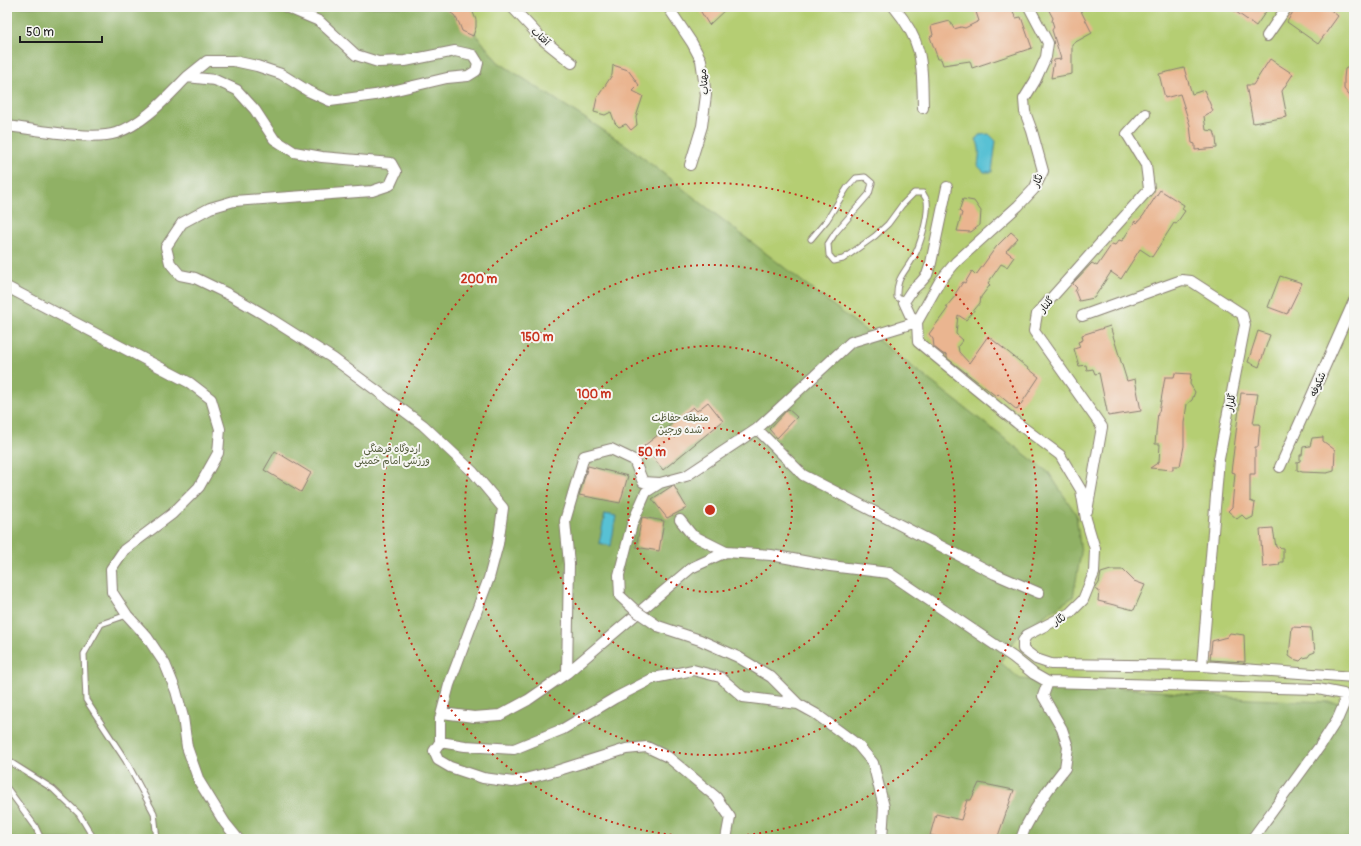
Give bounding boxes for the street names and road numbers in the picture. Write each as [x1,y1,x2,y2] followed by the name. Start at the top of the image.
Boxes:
[529,25,553,49] street label: آفتاب
[697,68,711,96] street label: مهتاب
[1029,172,1046,190] street label: نگار
[1036,294,1057,316] street label: گلنار
[1307,370,1329,398] street label: شکوفه
[1223,392,1239,413] street label: گلزار
[1050,612,1068,629] street label: نگار

